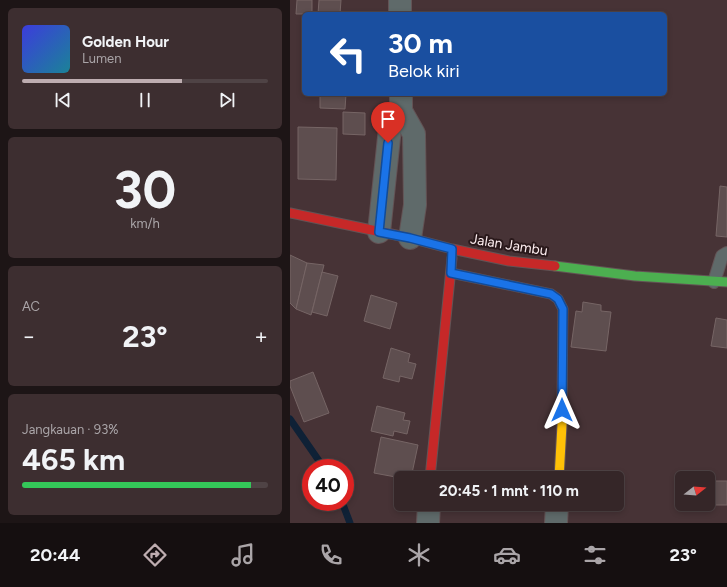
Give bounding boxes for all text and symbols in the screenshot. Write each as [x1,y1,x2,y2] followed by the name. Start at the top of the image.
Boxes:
[388,26,453,60] text: 30 m
[322,28,374,80] icon: left
[82,33,169,51] text: Golden Hour
[82,51,121,66] text: Lumen
[388,60,460,82] text: Belok kiri
[52,89,74,111] icon: previous
[134,89,156,111] icon: pause
[216,89,238,111] icon: next
[371,102,405,143] pin
[377,108,399,130] icon: arrive
[114,159,176,221] text: 30
[130,216,160,231] text: km/h
[469,230,549,260] street label: Jalan Jambu
[22,299,40,314] text: AC
[122,318,168,355] text: 23°
[22,323,36,350] text: −
[254,323,268,350] text: +
[541,389,583,431] position arrow
[22,422,119,437] text: Jangkauan · 93%
[22,441,125,478] text: 465 km
[302,459,354,511] speed limit sign: 40
[675,471,715,511] north arrow
[675,471,715,511] map controls
[439,482,579,500] text: 20:45 · 1 mnt · 110 m
[141,541,169,569] icon: directions
[229,541,257,569] icon: music
[317,541,345,569] icon: phone
[405,541,433,569] icon: climate
[493,541,521,569] icon: car
[581,541,609,569] icon: filters
[30,544,80,566] text: 20:44
[670,544,697,566] text: 23°

